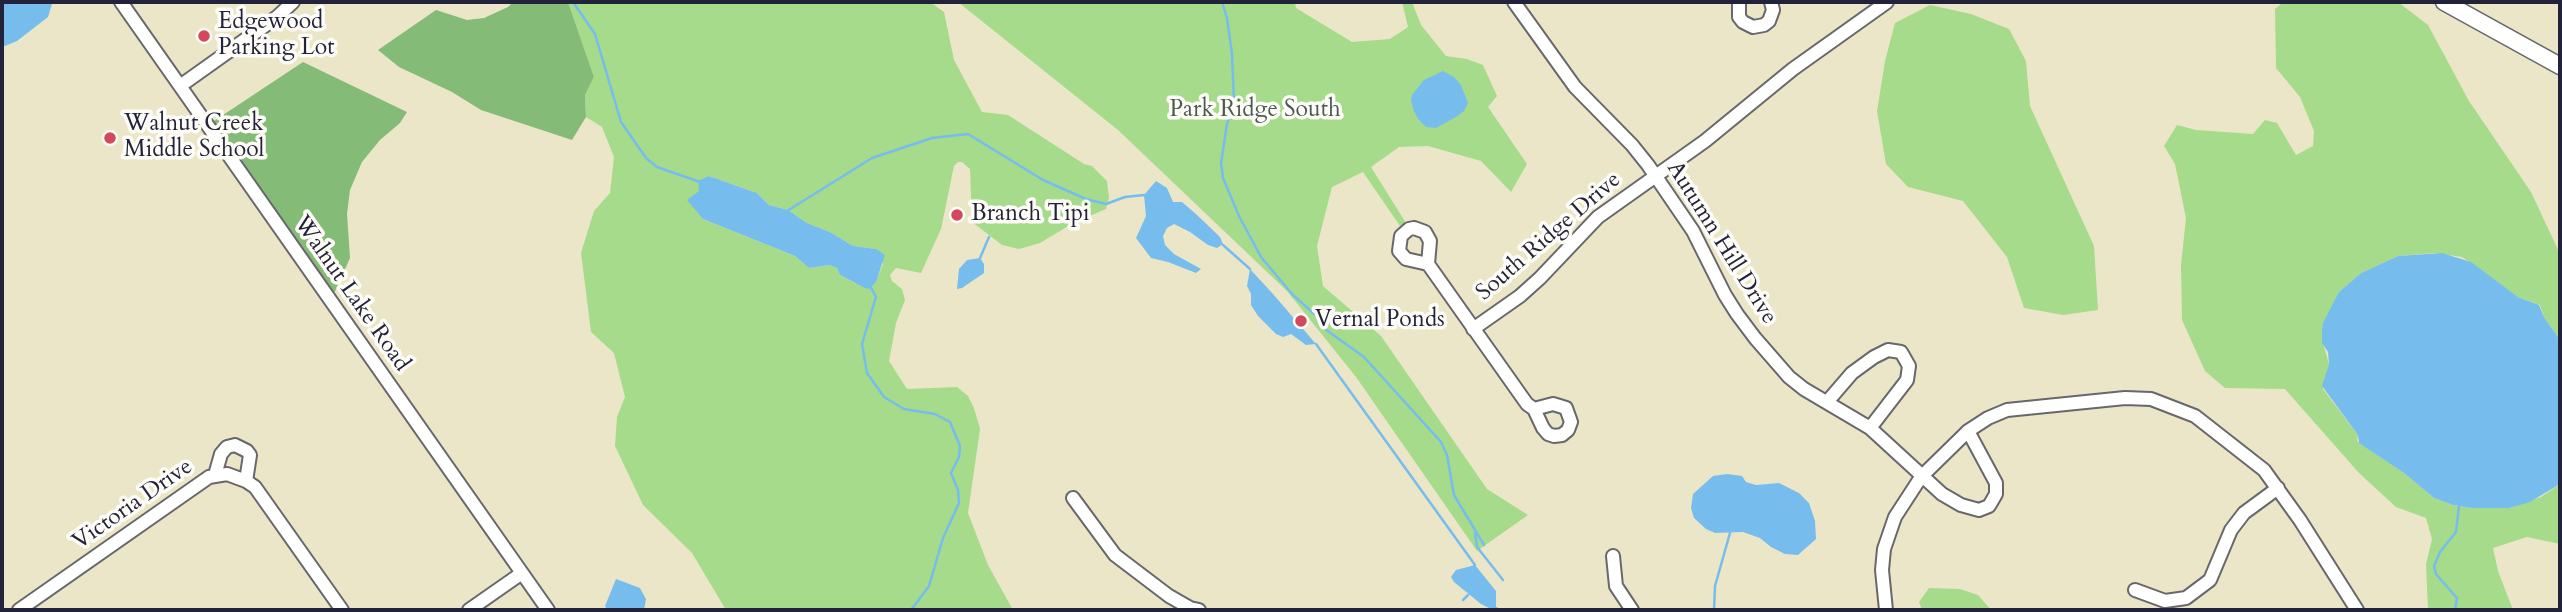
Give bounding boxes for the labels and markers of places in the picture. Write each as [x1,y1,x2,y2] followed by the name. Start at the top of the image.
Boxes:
[218,9,334,63] place label: Edgewood Parking Lot
[196,28,212,44] marker: Edgewood Parking Lot
[124,111,264,165] place label: Walnut Creek Middle School
[102,130,118,146] marker: Walnut Creek Middle School
[971,201,1089,229] place label: Branch Tipi
[949,207,965,223] marker: Branch Tipi
[1315,307,1445,335] place label: Vernal Ponds
[1293,313,1309,329] marker: Vernal Ponds

